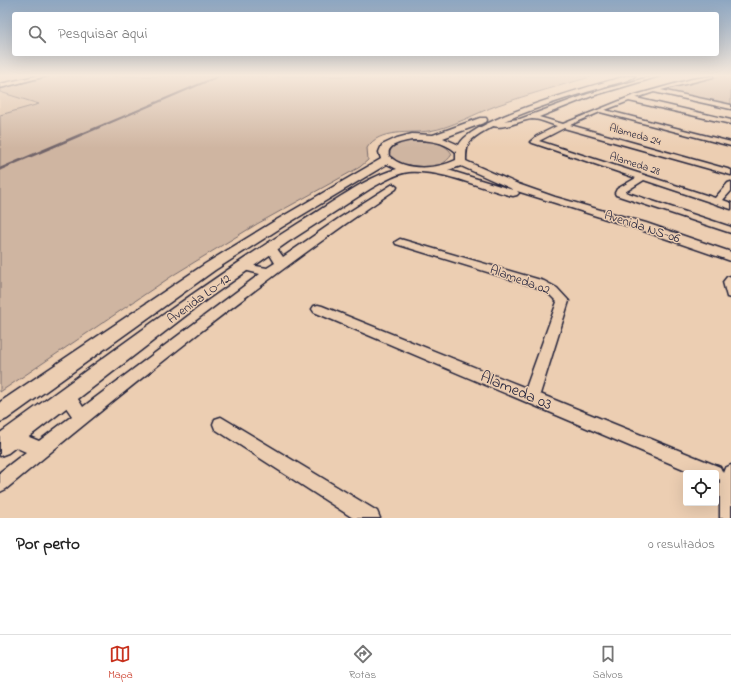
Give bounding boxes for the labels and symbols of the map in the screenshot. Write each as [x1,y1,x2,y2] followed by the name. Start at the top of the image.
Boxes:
[607,120,663,150] street label: Alameda 24
[608,148,662,180] street label: Alameda 28
[602,206,683,248] street label: Avenida NS-06
[487,260,553,300] street label: Alameda 02
[163,269,235,329] street label: Avenida LO-12
[476,365,556,417] street label: Alameda 03

